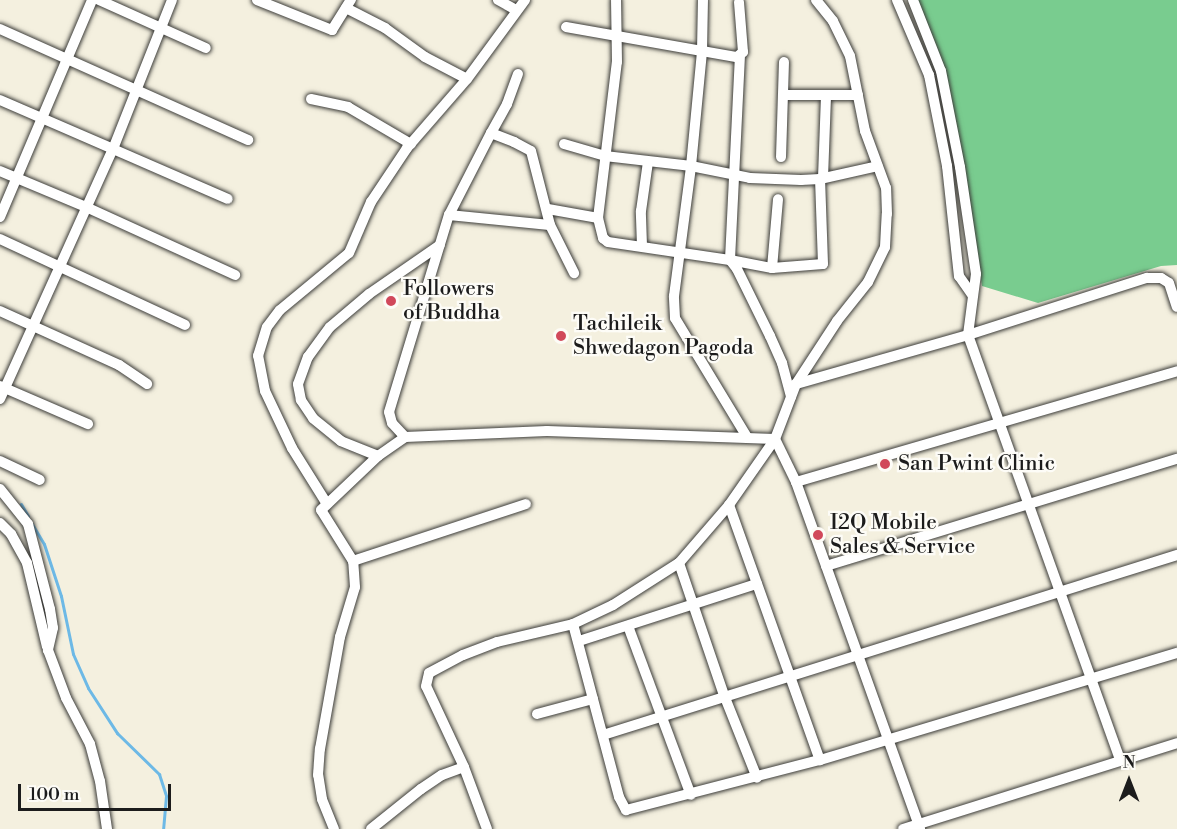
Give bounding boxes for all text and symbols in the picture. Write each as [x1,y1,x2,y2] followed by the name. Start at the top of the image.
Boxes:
[403,276,500,326] place label: Followers of Buddha
[384,294,398,308] marker: Followers of Buddha
[573,311,754,361] place label: Tachileik Shwedagon Pagoda
[554,329,568,343] marker: Tachileik Shwedagon Pagoda
[898,451,1055,477] place label: San Pwint Clinic
[876,455,894,473] marker: San Pwint Clinic
[830,510,975,560] place label: I2Q Mobile Sales & Service
[811,528,825,542] marker: I2Q Mobile Sales & Service
[1099,751,1159,811] north arrow
[1123,753,1135,773] text: N
[21,772,174,810] scale bar
[29,783,80,806] text: 100 m

